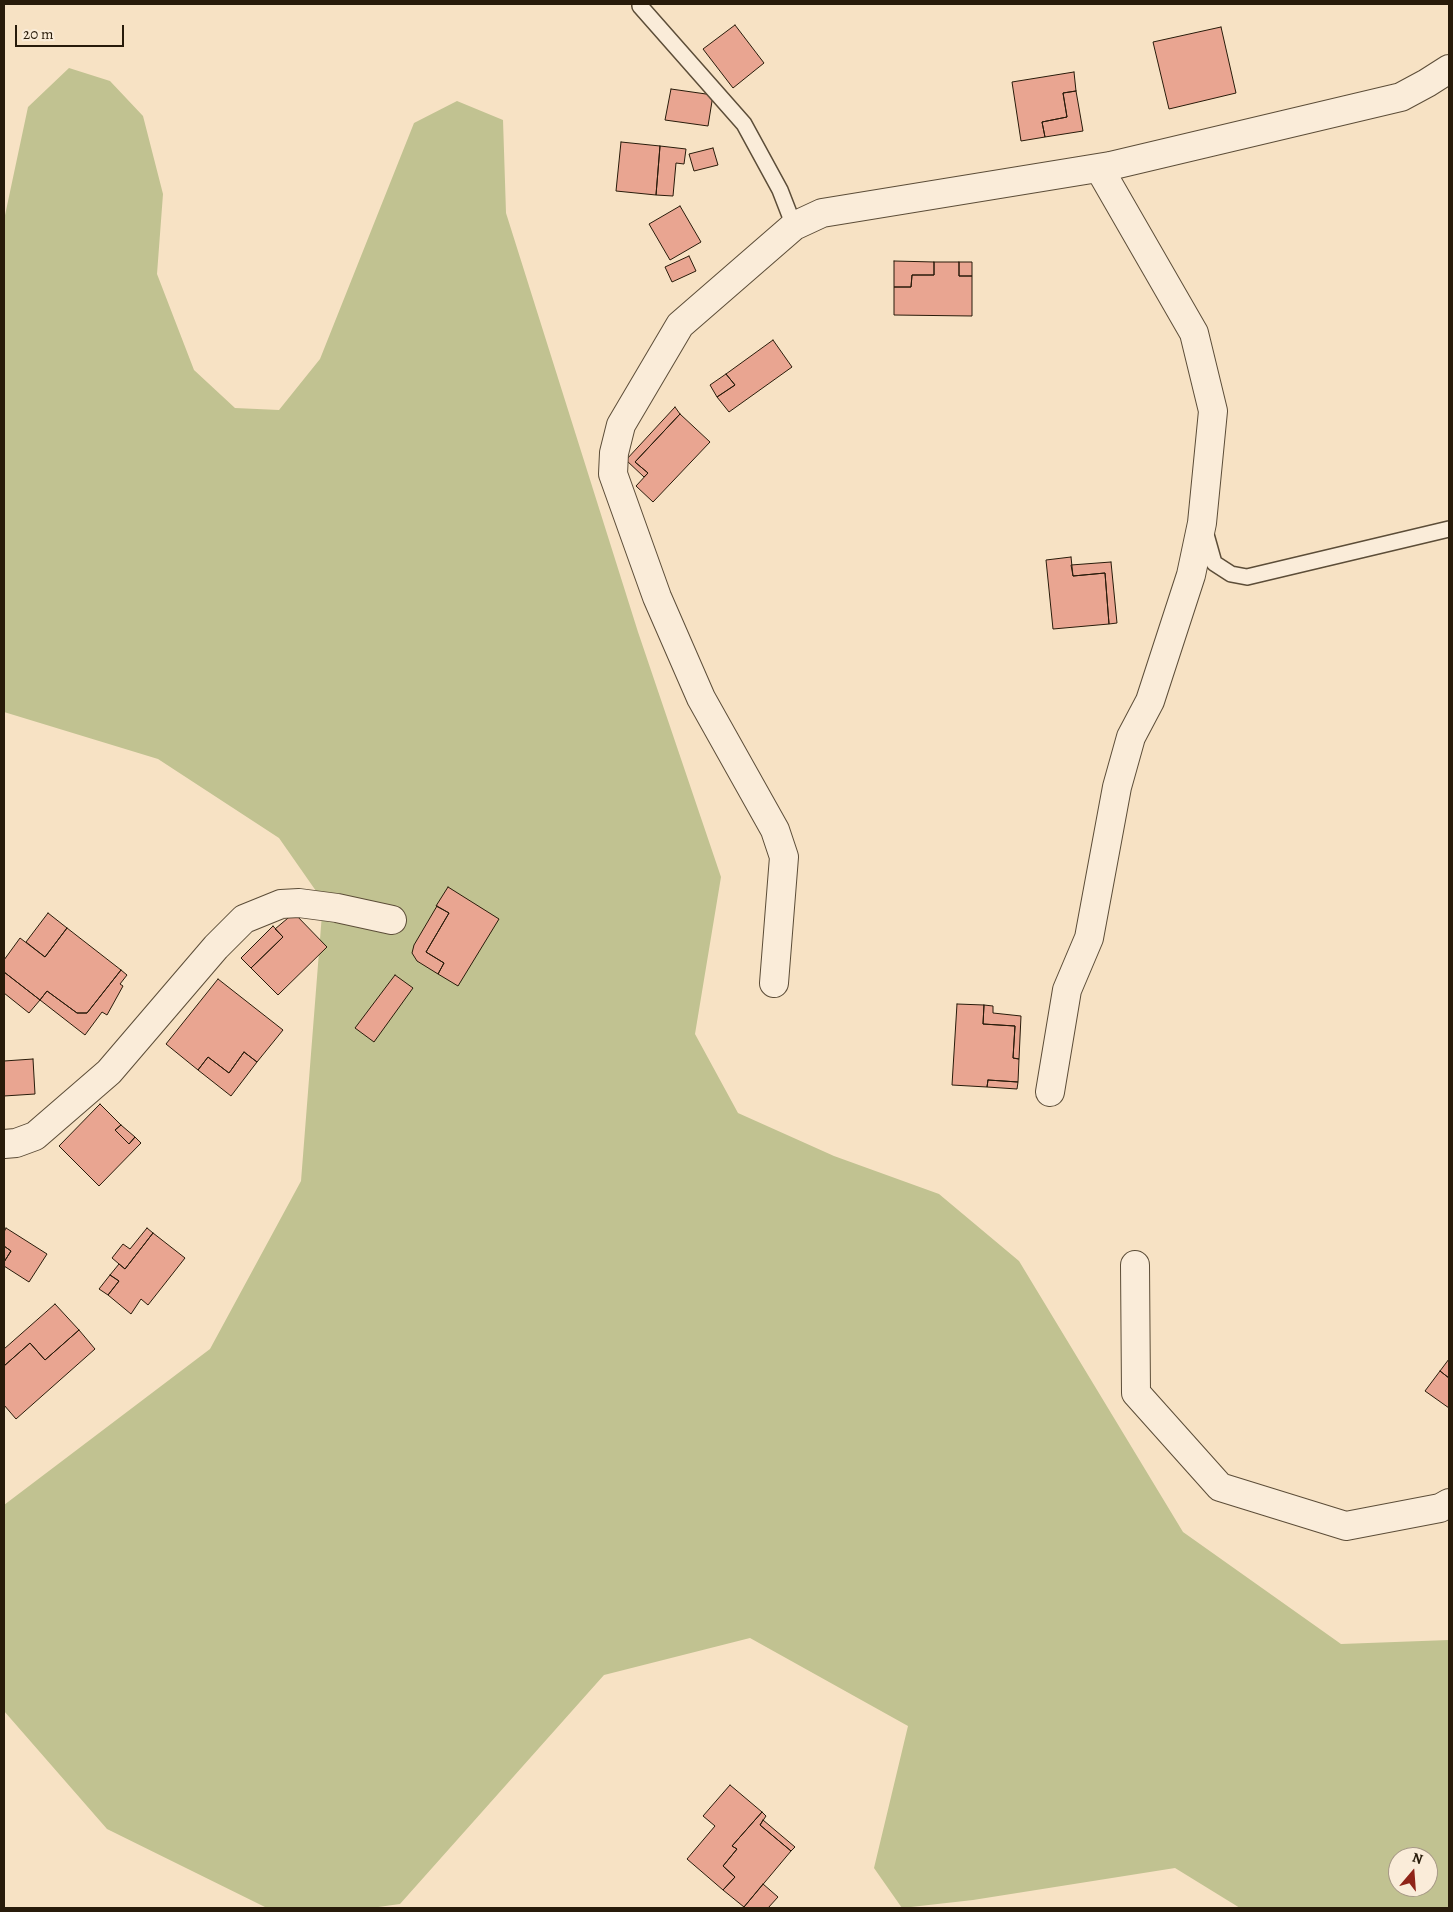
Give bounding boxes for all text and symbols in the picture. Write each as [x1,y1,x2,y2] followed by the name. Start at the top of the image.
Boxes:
[18,15,126,47] scale bar
[23,24,54,44] text: 20 m
[1388,1847,1438,1897] north arrow
[1410,1848,1425,1869] text: N

